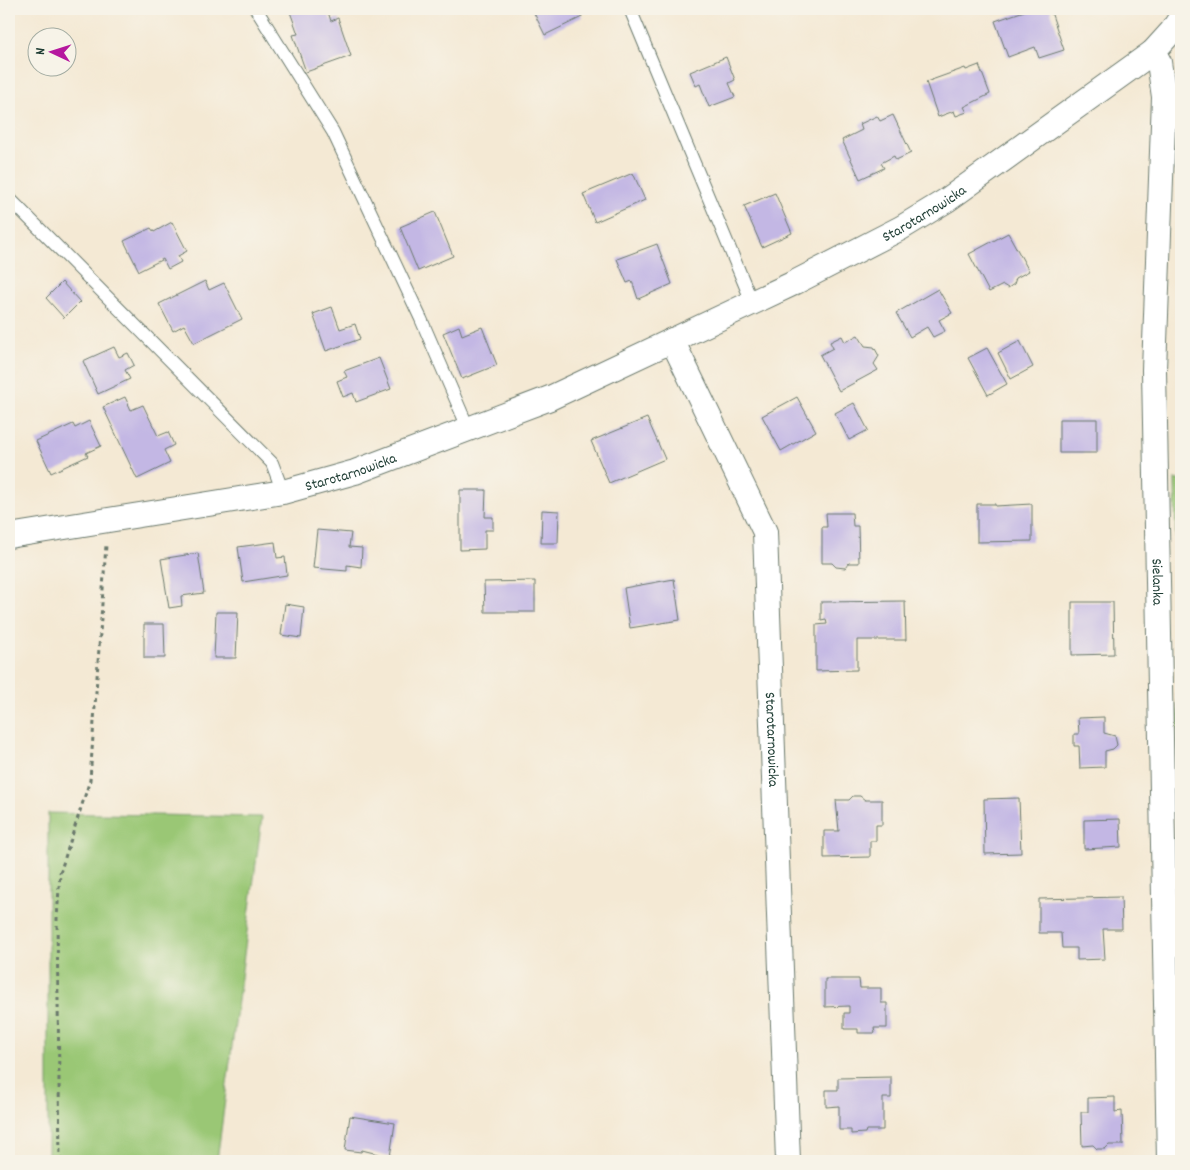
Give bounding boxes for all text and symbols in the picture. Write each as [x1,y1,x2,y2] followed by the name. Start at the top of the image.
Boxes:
[28,28,78,78] north arrow
[31,47,51,55] text: N
[879,180,972,249] street label: Starotarnowicka
[303,448,401,498] street label: Starotarnowicka
[1145,558,1167,606] street label: Sielanka
[758,692,783,788] street label: Starotarnowicka

